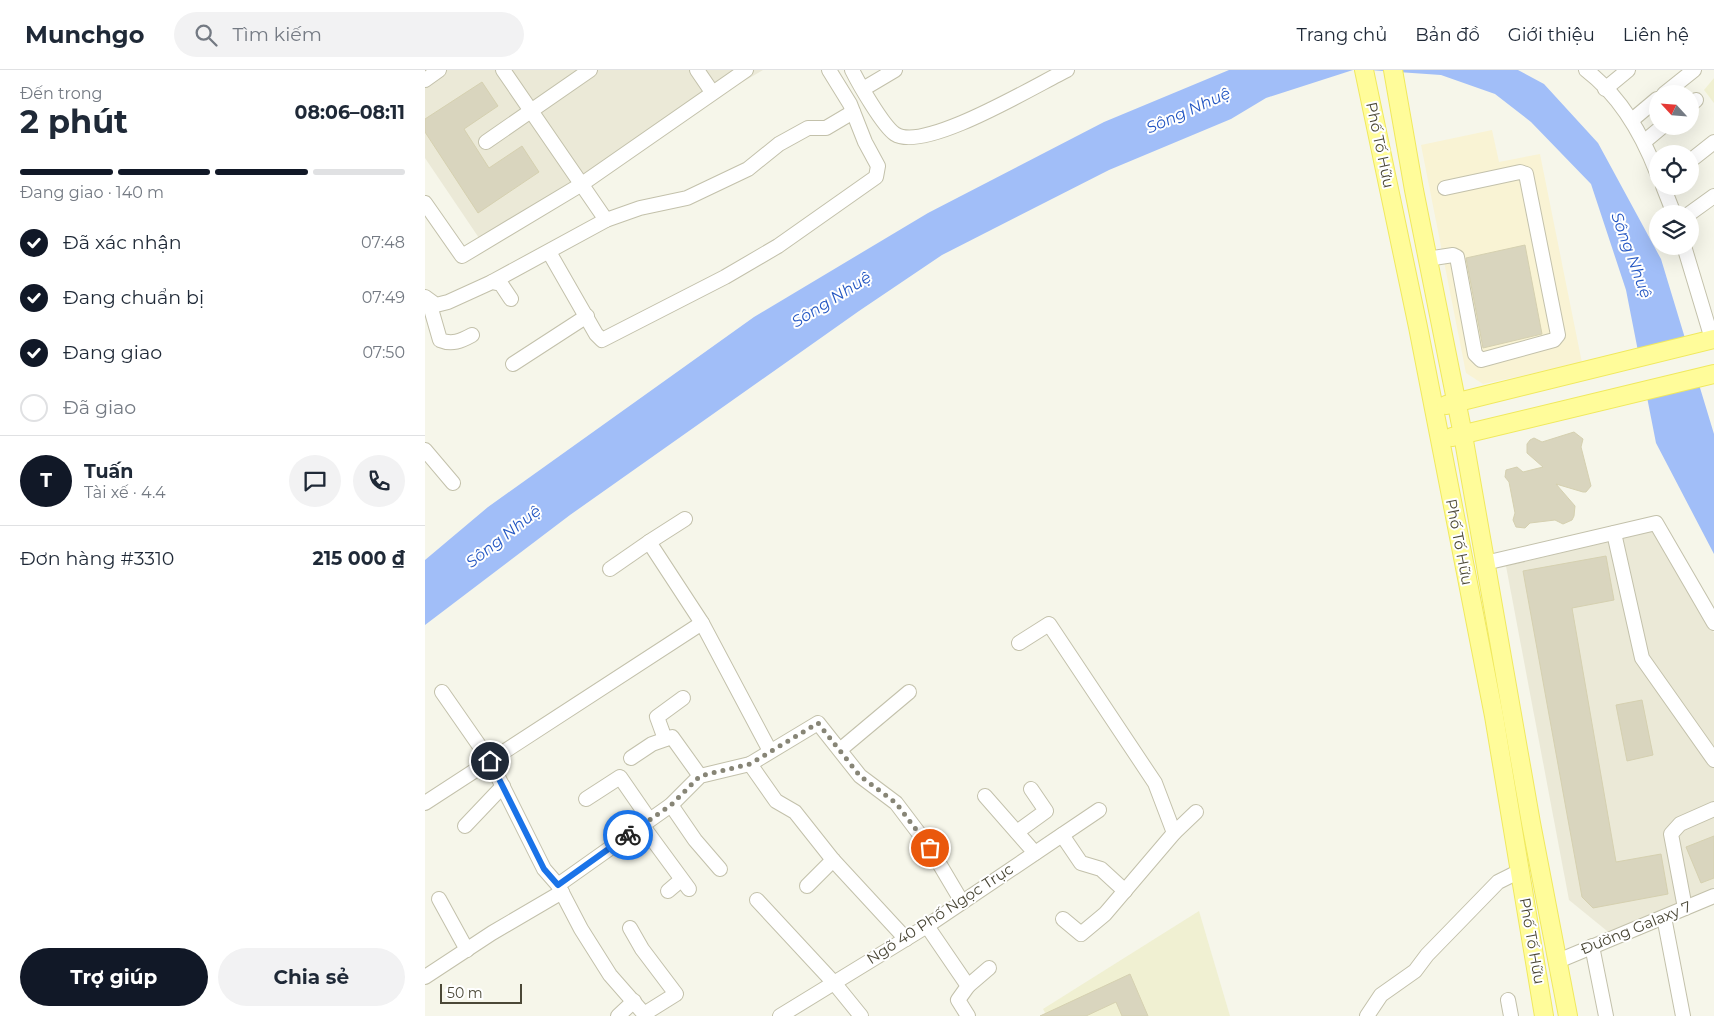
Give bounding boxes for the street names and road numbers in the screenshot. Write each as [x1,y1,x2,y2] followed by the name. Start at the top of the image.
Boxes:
[1362,100,1399,190] street label: Phố Tố Hữu
[1442,497,1477,587] street label: Phố Tố Hữu
[863,859,1017,968] street label: Ngõ 40 Phố Ngọc Trục
[1516,896,1549,986] street label: Phố Tố Hữu
[1578,897,1694,958] street label: Đường Galaxy 7

